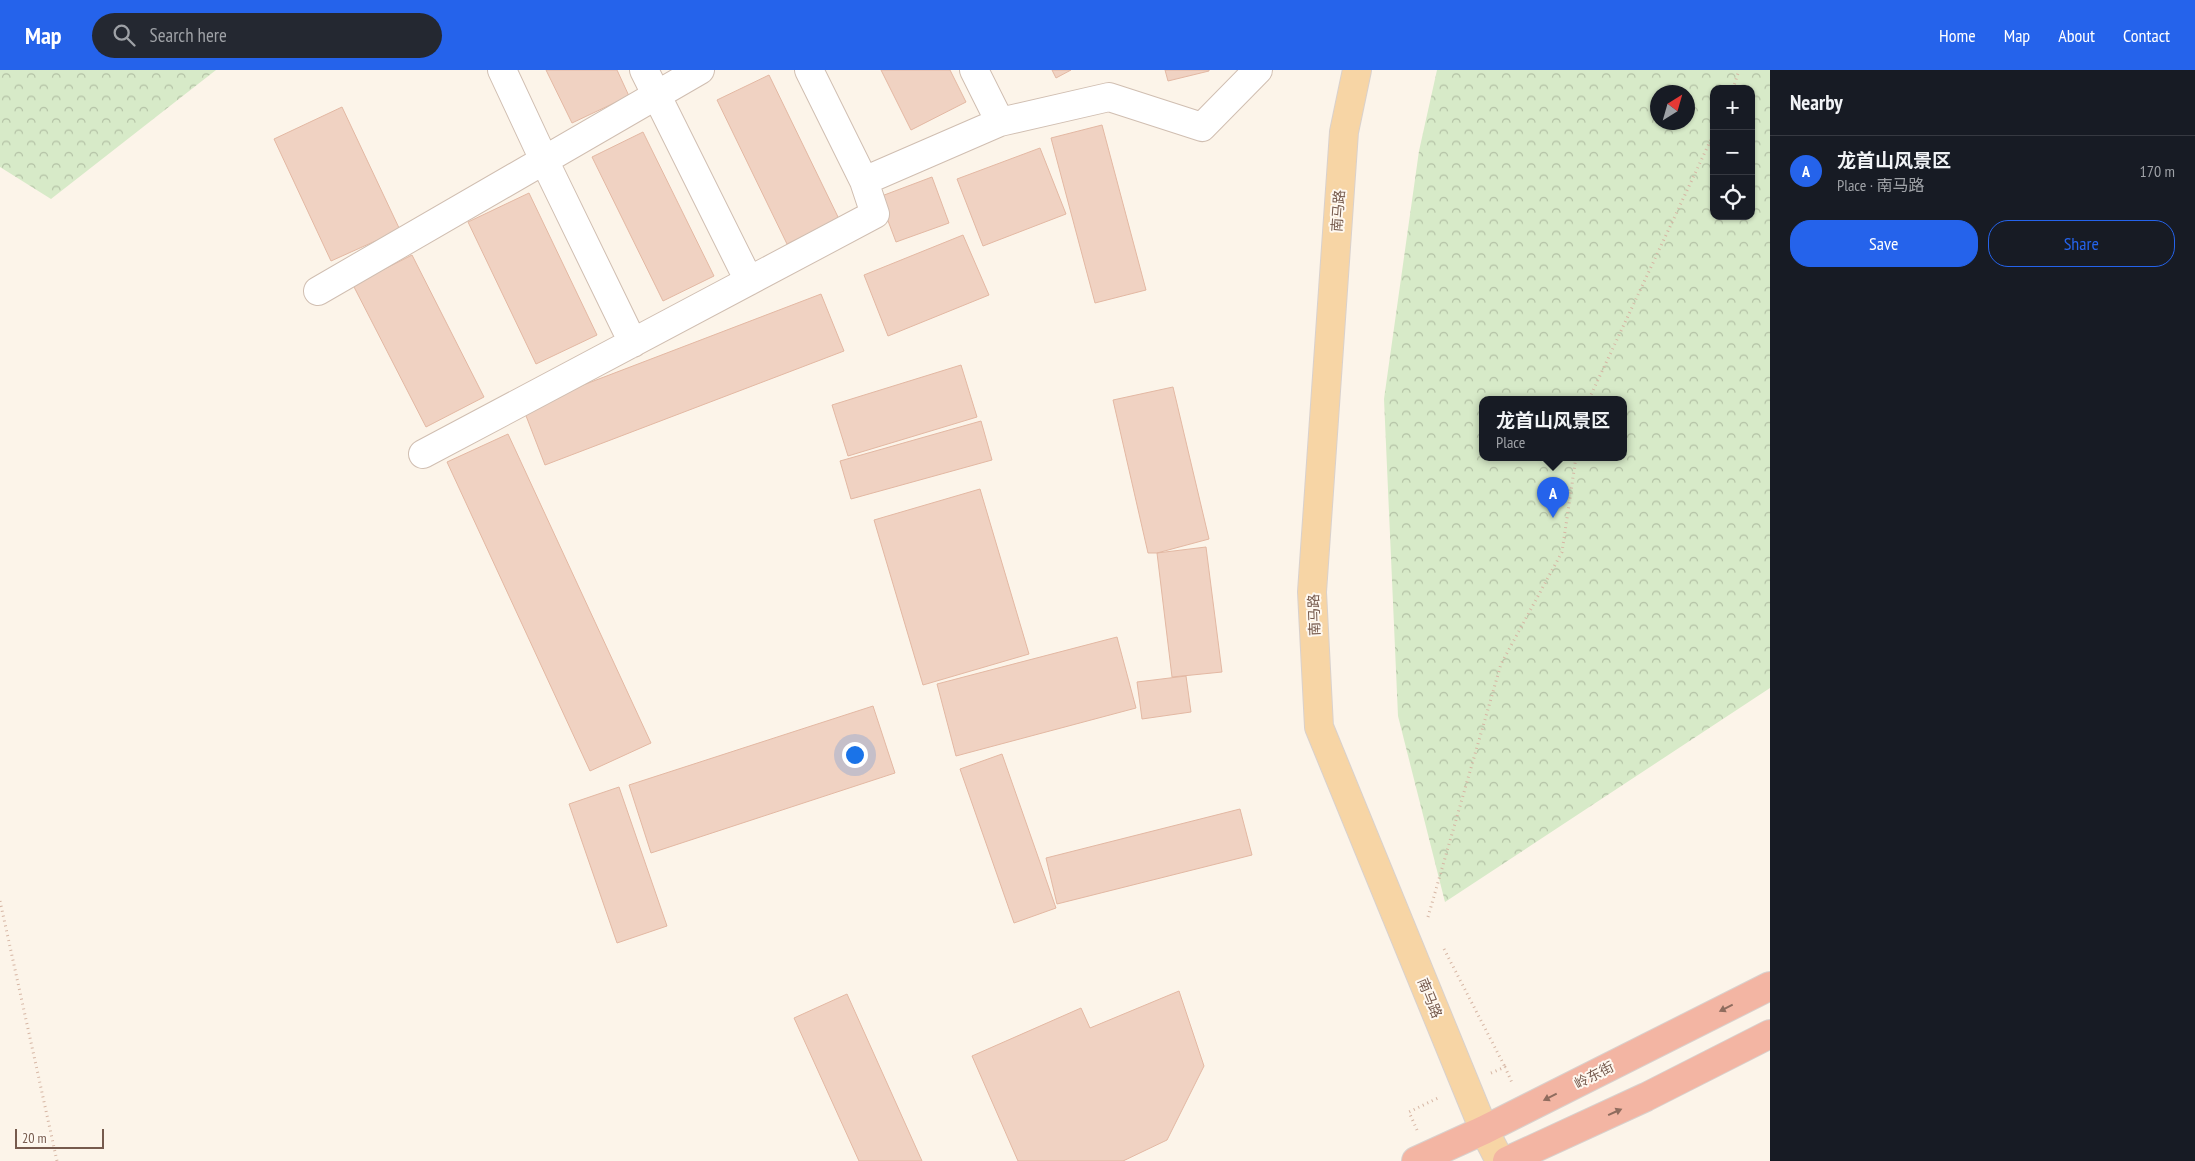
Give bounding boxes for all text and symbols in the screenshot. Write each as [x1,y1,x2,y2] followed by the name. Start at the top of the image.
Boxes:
[92,13,442,58] search box
[25,20,62,51] text: Map
[110,21,138,49] icon: search
[150,23,227,47] text: Search here
[1939,24,1976,47] text: Home
[2004,24,2030,47] text: Map
[2058,24,2095,47] text: About
[2123,24,2170,47] text: Contact
[1650,85,1695,130] north arrow
[1710,85,1755,220] map controls
[1710,85,1755,130] button: +
[1790,89,1843,116] text: Nearby
[1710,130,1755,175] button: −
[1837,148,1951,172] text: 龙首山风景区
[1802,161,1810,181] text: A
[2140,161,2175,181] text: 170 m
[1710,175,1755,220] button: locate
[1837,175,1925,195] text: Place · 南马路
[1328,189,1348,233] street label: 南马路
[1790,220,1978,267] button: Save
[1988,220,2175,267] button: Share
[1479,396,1627,461] popup
[1496,408,1610,432] text: 龙首山风景区
[1496,432,1525,452] text: Place
[1537,477,1569,518] pin: A
[1304,594,1324,636] street label: 南马路
[842,742,868,768] your location
[1414,975,1446,1021] street label: 南马路
[1719,1004,1734,1012] one-way arrow
[1571,1057,1617,1093] street label: 岭东街
[1543,1093,1557,1101] one-way arrow
[1608,1107,1622,1115] one-way arrow
[15,1126,104,1149] scale bar
[22,1129,47,1147] text: 20 m

